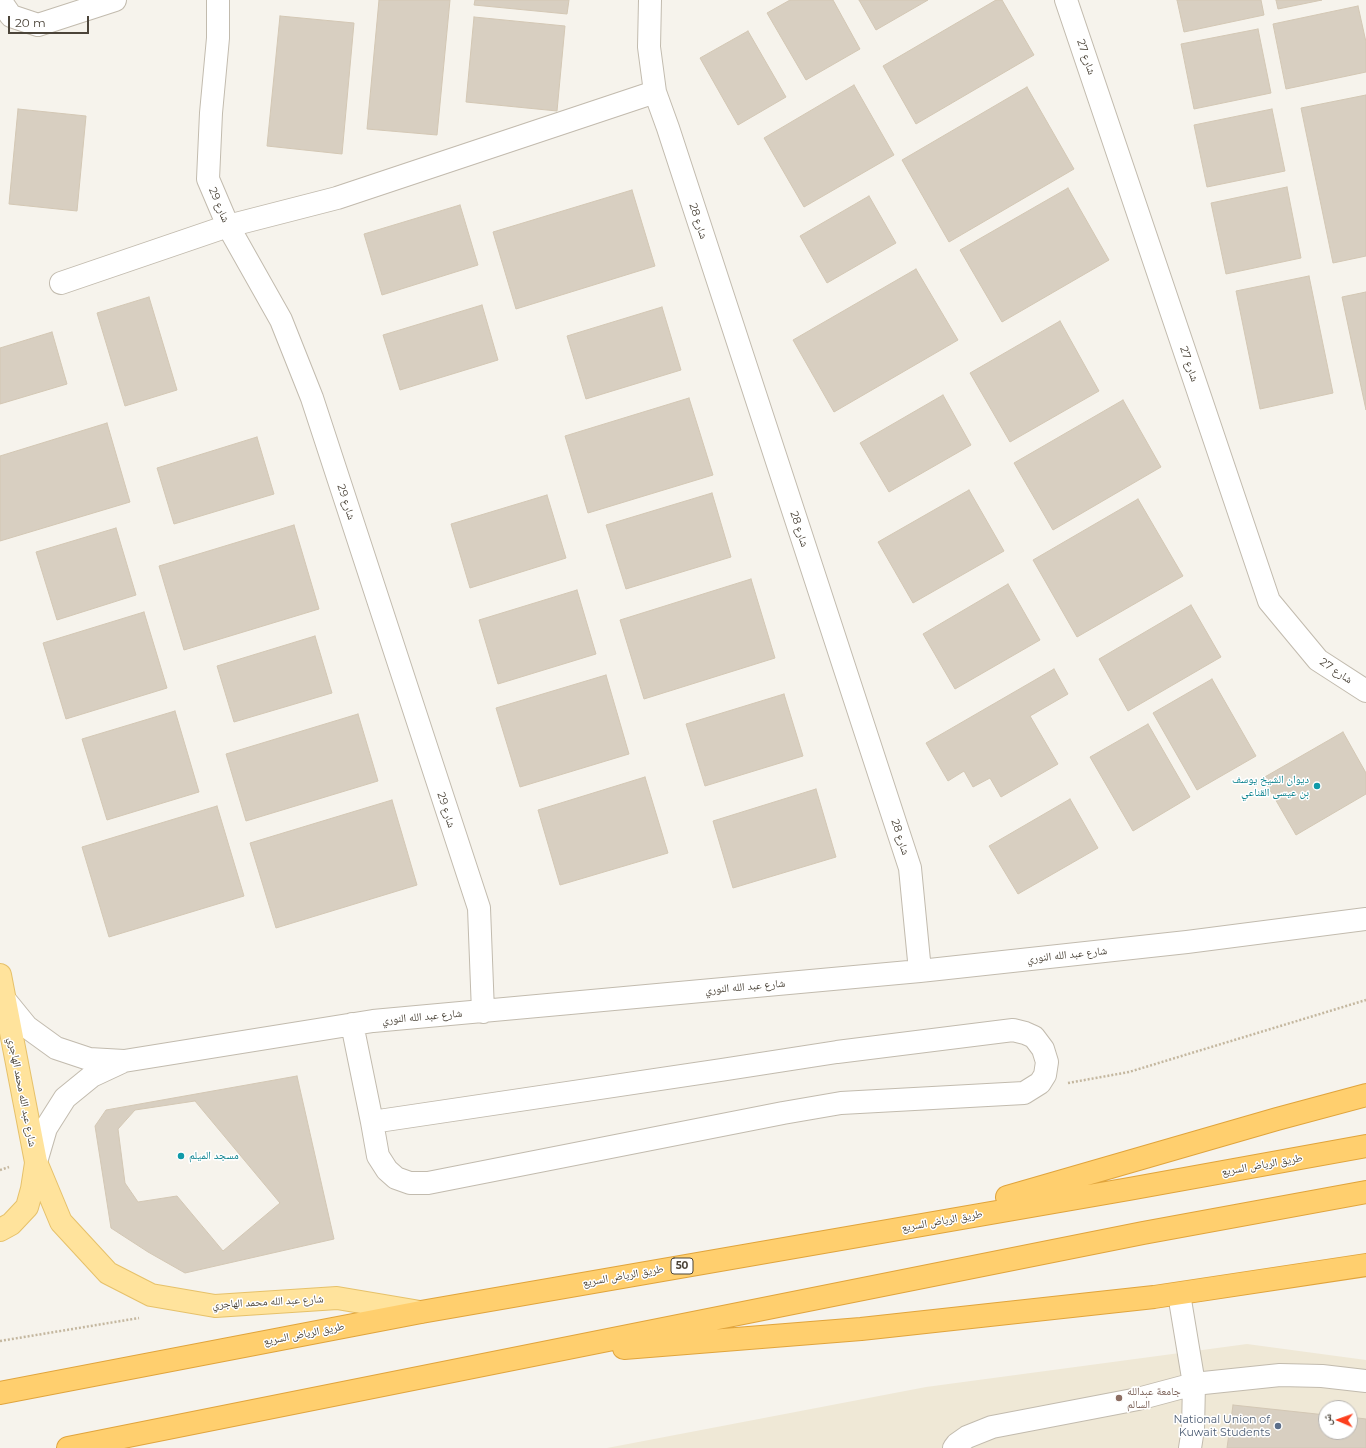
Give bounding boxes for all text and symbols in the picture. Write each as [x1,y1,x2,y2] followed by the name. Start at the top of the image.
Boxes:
[10,8,91,34] scale bar
[15,15,46,30] text: 20 m
[1074,38,1098,76] street label: شارع 27
[206,186,232,224] street label: شارع 29
[686,201,710,241] street label: شارع 28
[1177,345,1201,383] street label: شارع 27
[334,482,358,522] street label: شارع 29
[787,509,811,549] street label: شارع 28
[1317,655,1355,687] street label: شارع 27
[1232,773,1309,799] place label: ديوان الشيخ يوسف بن عيسى القناعي
[1312,781,1322,791] marker: ديوان الشيخ يوسف بن عيسى القناعي
[434,790,458,830] street label: شارع 29
[888,817,912,857] street label: شارع 28
[1026,944,1108,966] street label: شارع عبد الله النوري
[704,977,786,997] street label: شارع عبد الله النوري
[381,1007,463,1027] street label: شارع عبد الله النوري
[5,1036,39,1148] street label: شارع عبد الله محمد الهاجري
[189,1149,239,1163] place label: مسجد الميلم
[176,1151,186,1161] marker: مسجد الميلم
[1220,1151,1304,1179] street label: طريق الرياض السريع
[900,1207,984,1235] street label: طريق الرياض السريع
[671,1258,693,1274] road number: 50
[581,1262,665,1290] street label: طريق الرياض السريع
[212,1292,324,1312] street label: شارع عبد الله محمد الهاجري
[262,1320,346,1348] street label: طريق الرياض السريع
[1127,1385,1181,1411] place label: جامعة عبدالله السالم
[1114,1393,1124,1403] marker: جامعة عبدالله السالم
[1318,1400,1358,1440] north arrow
[1174,1413,1270,1439] place label: National Union of Kuwait Students
[1320,1414,1334,1426] text: ش
[1273,1421,1283,1431] marker: National Union of Kuwait Students

